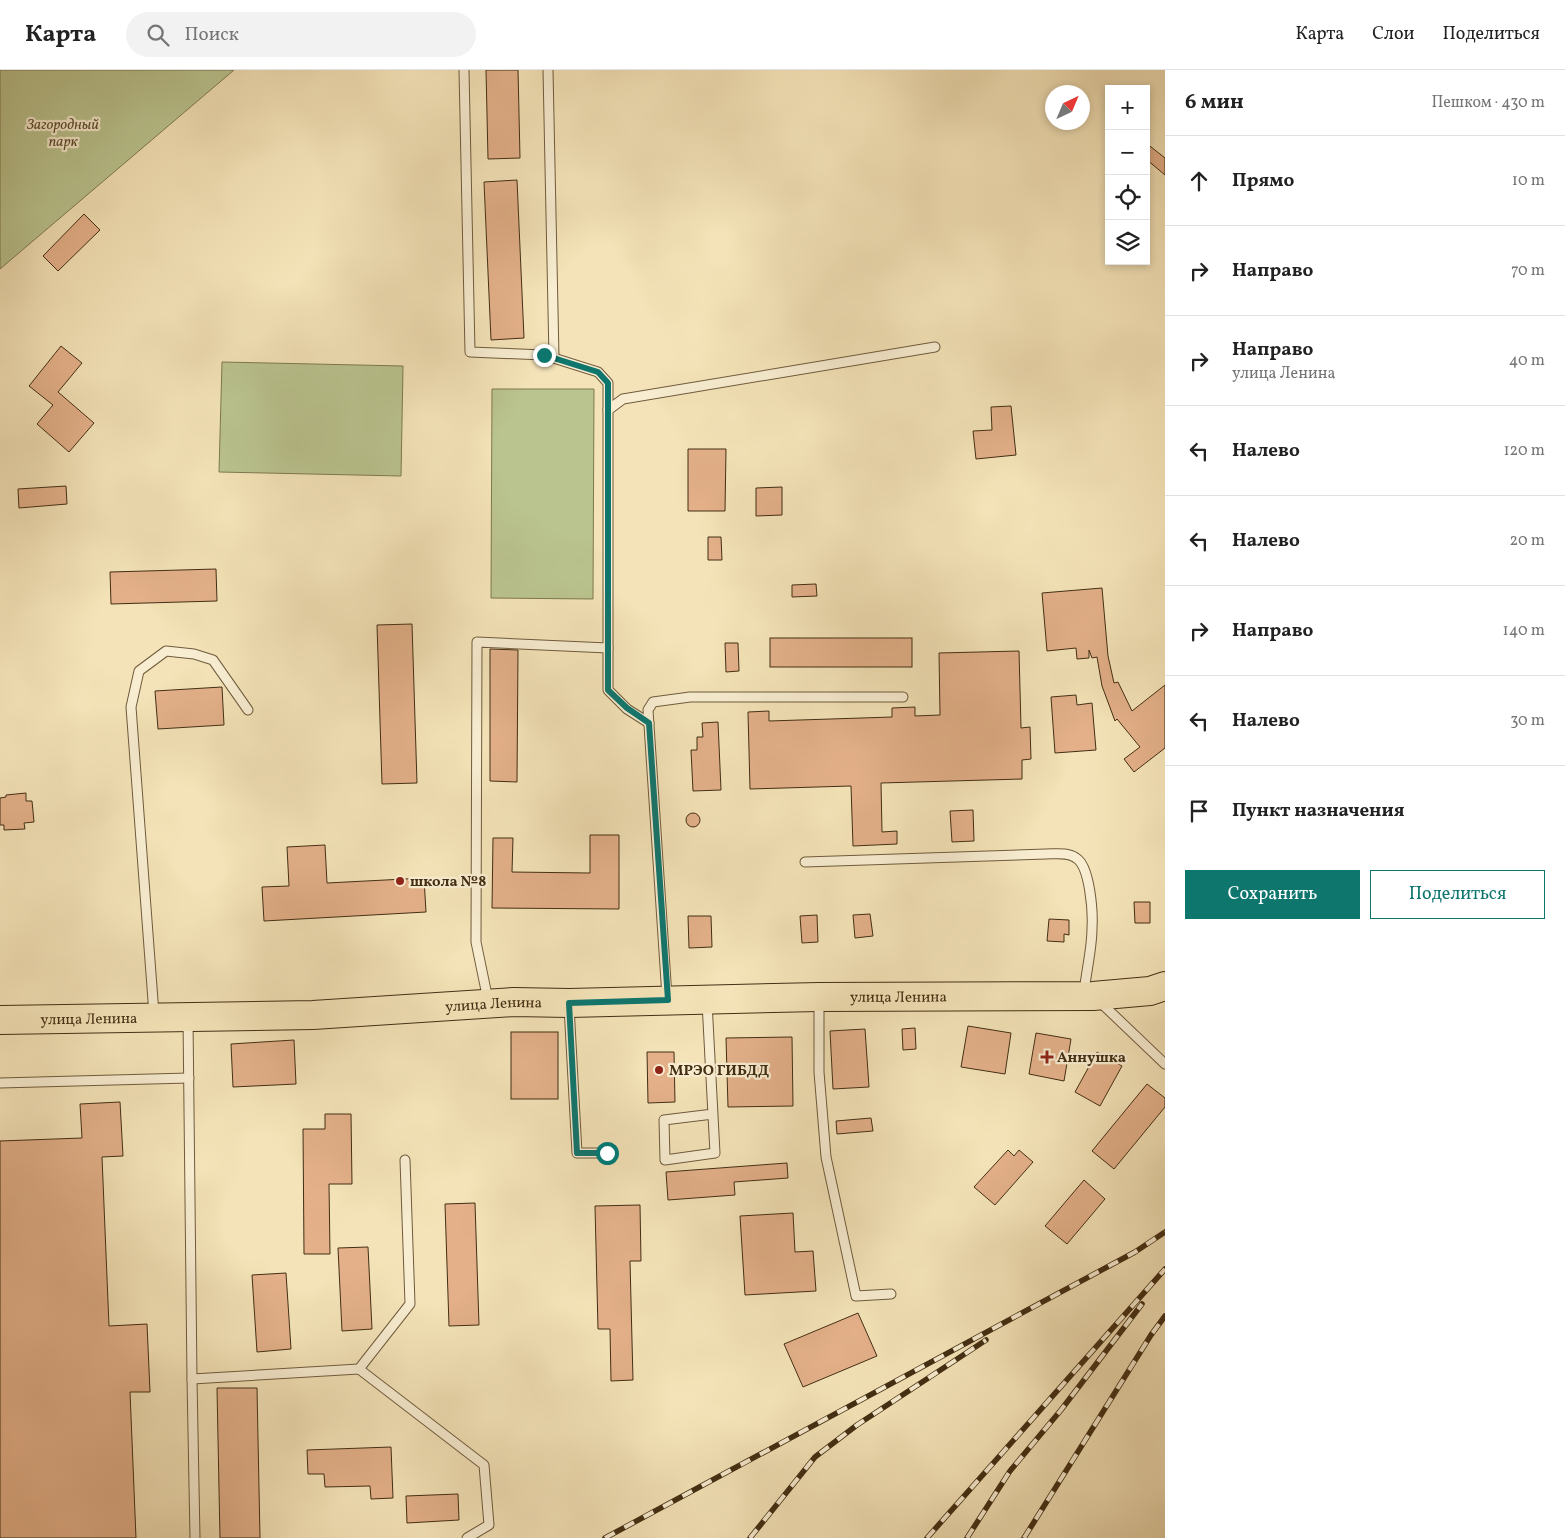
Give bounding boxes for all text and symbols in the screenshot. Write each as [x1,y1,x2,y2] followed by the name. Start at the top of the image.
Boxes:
[126,12,476,57] search box
[25,18,96,52] text: Карта
[144,21,172,49] icon: search
[184,22,239,48] text: Поиск
[1296,22,1344,47] text: Карта
[1372,22,1414,47] text: Слои
[1442,22,1540,47] text: Поделиться
[1045,85,1090,130] north arrow
[1105,85,1150,265] map controls
[1105,85,1150,130] button: +
[1185,88,1244,117] text: 6 мин
[1431,92,1545,114] text: Пешком · 430 m
[26,115,99,153] park label: Загородный парк
[1105,130,1150,175] button: −
[1185,167,1213,195] icon: ahead
[1232,168,1294,194] text: Прямо
[1512,170,1545,192] text: 10 m
[1105,175,1150,220] button: locate
[1105,220,1150,265] button: layers
[1185,257,1213,285] icon: right
[1232,258,1314,284] text: Направо
[1511,260,1545,282] text: 70 m
[1232,337,1314,363] text: Направо
[533,344,556,367] route end
[1185,347,1213,375] icon: right
[1509,350,1545,372] text: 40 m
[1232,363,1335,385] text: улица Ленина
[1185,437,1213,465] icon: left
[1232,438,1300,464] text: Налево
[1503,440,1545,462] text: 120 m
[1185,527,1213,555] icon: left
[1232,528,1300,554] text: Налево
[1510,530,1545,552] text: 20 m
[1185,617,1213,645] icon: right
[1232,618,1314,644] text: Направо
[1503,620,1545,642] text: 140 m
[1185,707,1213,735] icon: left
[1232,708,1300,734] text: Налево
[1510,710,1545,732] text: 30 m
[1185,797,1213,825] icon: arrive
[1232,798,1405,824] text: Пункт назначения
[1185,870,1360,919] button: Сохранить
[1370,870,1545,919] button: Поделиться
[410,872,486,893] place label: школа №8
[394,875,406,887] marker: школа №8
[850,988,947,1009] street label: улица Ленина
[445,993,542,1018] street label: улица Ленина
[40,1009,138,1031] street label: улица Ленина
[1057,1048,1126,1069] place label: Аннушка
[1041,1051,1053,1063] marker: Аннушка
[669,1061,769,1082] place label: МРЭО ГИБДД
[653,1064,665,1076] marker: МРЭО ГИБДД
[596,1142,619,1165] route start

